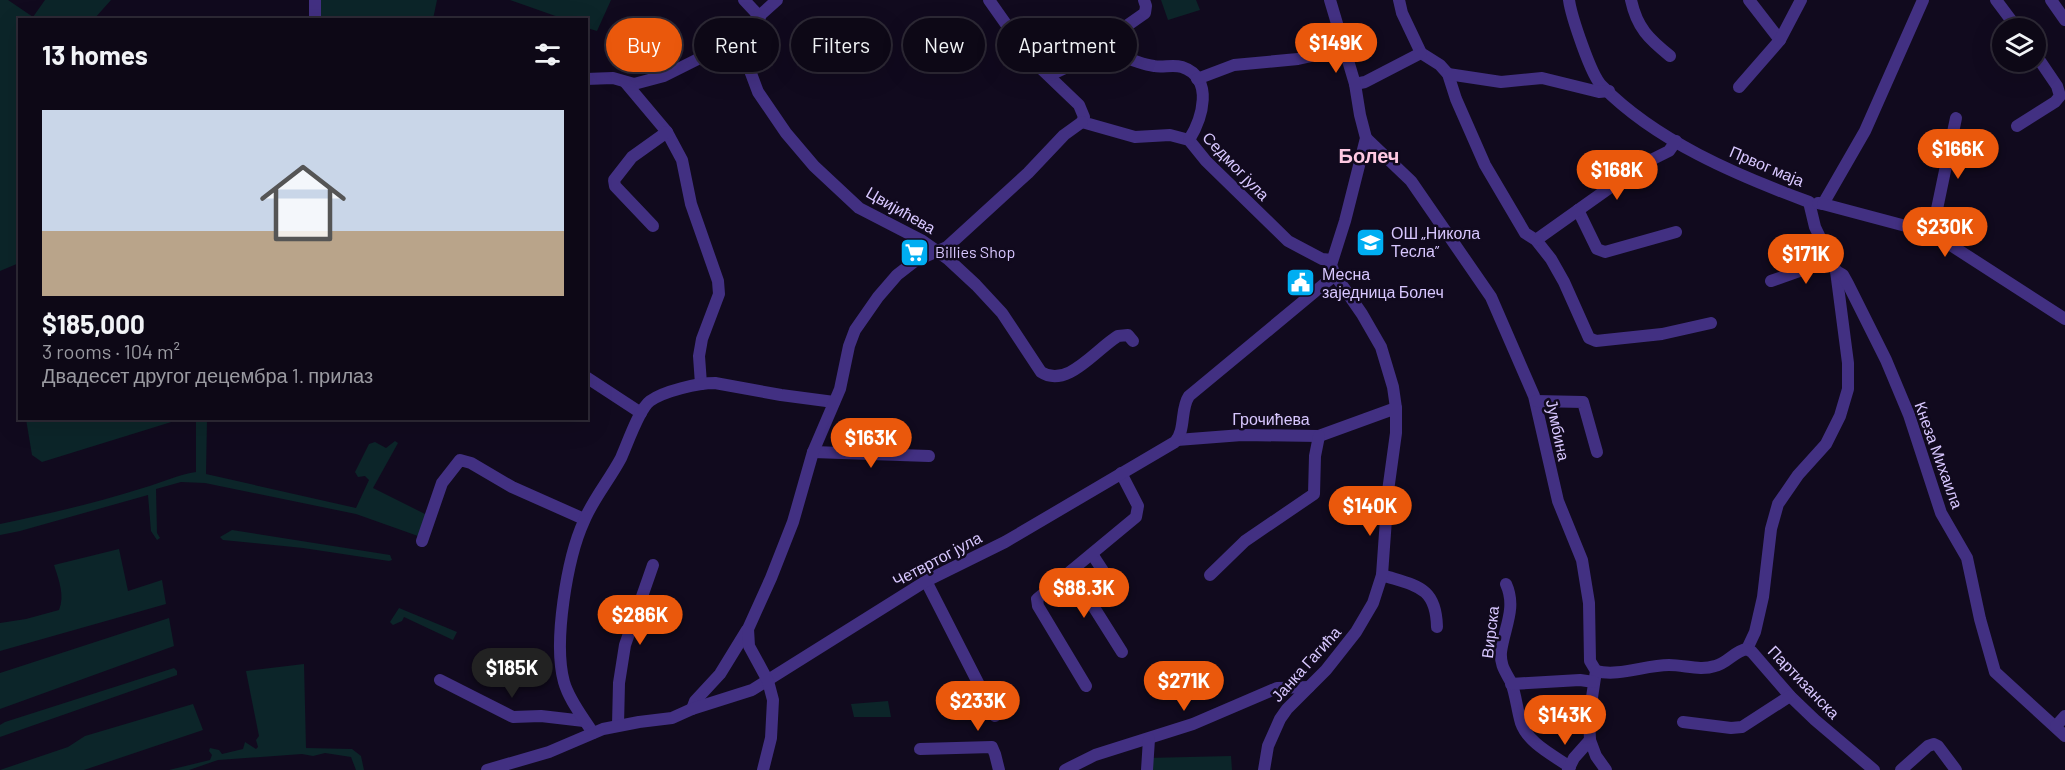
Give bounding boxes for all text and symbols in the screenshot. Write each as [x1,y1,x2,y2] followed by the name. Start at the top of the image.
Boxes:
[606,18,682,72] chip: Buy
[694,18,779,72] chip: Rent
[791,18,891,72] chip: Filters
[903,18,985,72] chip: New
[997,18,1137,72] chip: Apartment
[1992,18,2046,72] map controls
[1992,18,2046,72] button: layers
[1294,23,1378,74] pin: $149K
[1309,30,1363,54] text: $149K
[531,38,564,71] icon: filters
[42,39,148,70] text: 13 homes
[1199,127,1274,204] street label: Седмог јула
[1916,129,2000,180] pin: $166K
[1932,136,1984,160] text: $166K
[1727,141,1807,190] street label: Првог маја
[1339,143,1399,167] district label: Болеч
[249,149,357,257] icon: home
[1575,150,1659,201] pin: $168K
[1591,157,1643,181] text: $168K
[863,182,939,237] street label: Цвијићева
[1903,207,1987,258] pin: $230K
[1916,214,1974,238] text: $230K
[1391,223,1480,260] place label: ОШ „Никола Тесла”
[1354,226,1386,258] school or university icon: ОШ „Никола Тесла”
[1764,234,1848,285] pin: $171K
[898,236,930,268] supermarket icon: Billies Shop
[1782,241,1830,265] text: $171K
[935,242,1015,261] place label: Billies Shop
[1322,264,1444,301] place label: Месна заједница Болеч
[1285,267,1317,299] public building icon: Месна заједница Болеч
[42,308,145,339] text: $185,000
[42,339,180,363] text: 3 rooms · 104 m²
[42,363,373,387] text: Двадесет другог децембра 1. прилаз
[1543,397,1574,463] street label: Јумбина
[1911,399,1968,511] street label: Кнеза Михаила
[1232,409,1310,428] street label: Грочићева
[829,418,913,469] pin: $163K
[845,425,897,449] text: $163K
[1328,486,1412,537] pin: $140K
[1343,493,1397,517] text: $140K
[889,527,985,590] street label: Четвртог јула
[1035,568,1133,619] pin: $88.3K
[1053,575,1115,599] text: $88.3K
[598,595,682,646] pin: $286K
[612,602,668,626] text: $286K
[1477,605,1502,659] street label: Вирска
[1267,622,1344,705] street label: Јанка Гагића
[1765,641,1844,722] street label: Партизанска
[470,648,554,699] pin: $185K
[486,655,538,679] text: $185K
[1142,661,1226,712] pin: $271K
[1158,668,1210,692] text: $271K
[936,681,1020,732] pin: $233K
[950,688,1006,712] text: $233K
[1523,695,1607,746] pin: $143K
[1538,702,1592,726] text: $143K

